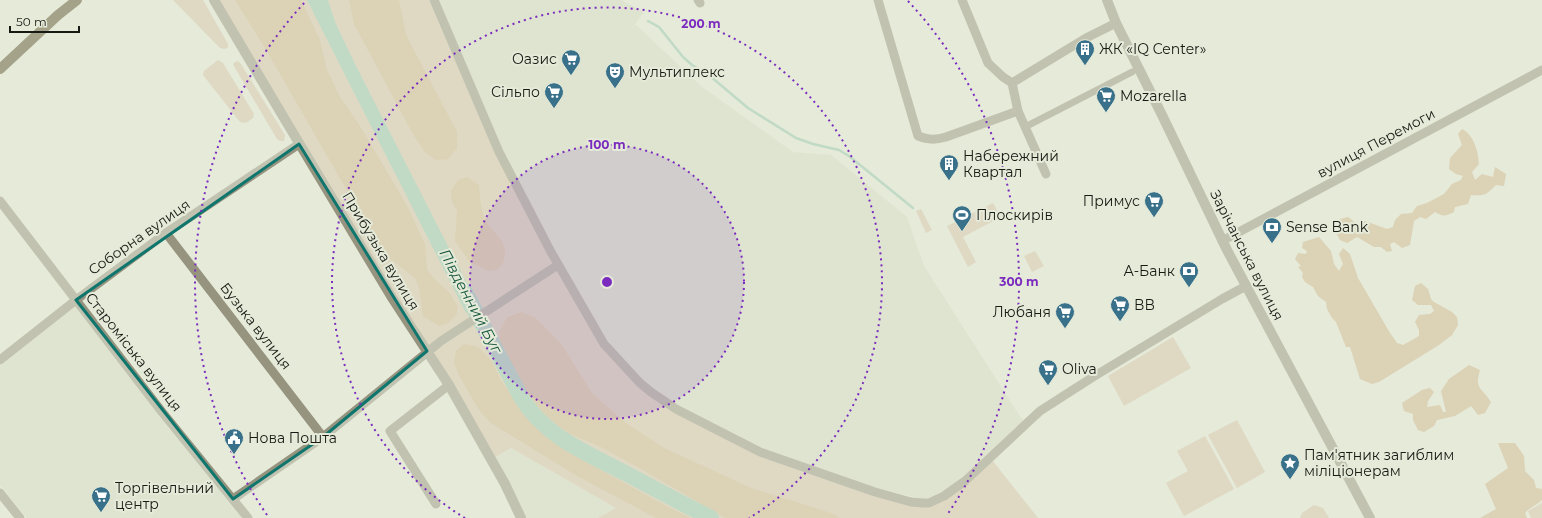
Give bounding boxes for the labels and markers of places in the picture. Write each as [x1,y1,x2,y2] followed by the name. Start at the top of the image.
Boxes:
[1074,38,1096,66] building icon: ЖК «IQ Center»
[1099,40,1206,58] place label: ЖК «IQ Center»
[560,48,582,76] supermarket icon: Оазис
[512,50,557,68] place label: Оазис
[604,61,626,89] theatre icon: Мультиплекс
[629,63,725,81] place label: Мультиплекс
[543,81,565,109] supermarket icon: Сільпо
[491,83,540,101] place label: Сільпо
[1095,85,1117,113] supermarket icon: Mozarella
[1120,87,1187,105] place label: Mozarella
[963,147,1059,181] place label: Набережний Квартал
[938,153,960,181] building icon: Набережний Квартал
[1143,190,1165,218] supermarket icon: Примус
[1083,192,1140,210] place label: Примус
[951,204,973,232] sports icon: Плоскирів
[976,206,1053,224] place label: Плоскирів
[1261,216,1283,244] bank icon: Sense Bank
[1286,218,1369,236] place label: Sense Bank
[1178,260,1200,288] bank icon: А-Банк
[1124,262,1175,280] place label: А-Банк
[600,275,614,289] centre of rings
[1109,294,1131,322] supermarket icon: ВВ
[1134,296,1155,314] place label: ВВ
[1054,301,1076,329] supermarket icon: Любаня
[993,303,1051,321] place label: Любаня
[1037,358,1059,386] supermarket icon: Oliva
[1062,360,1097,378] place label: Oliva
[223,427,245,455] public building icon: Нова Пошта
[248,429,337,447] place label: Нова Пошта
[1304,446,1454,480] place label: Пам'ятник загиблим міліціонерам
[1279,452,1301,480] place icon: Пам'ятник загиблим міліціонерам
[115,479,214,513] place label: Торгівельний центр
[90,485,112,513] supermarket icon: Торгівельний центр

